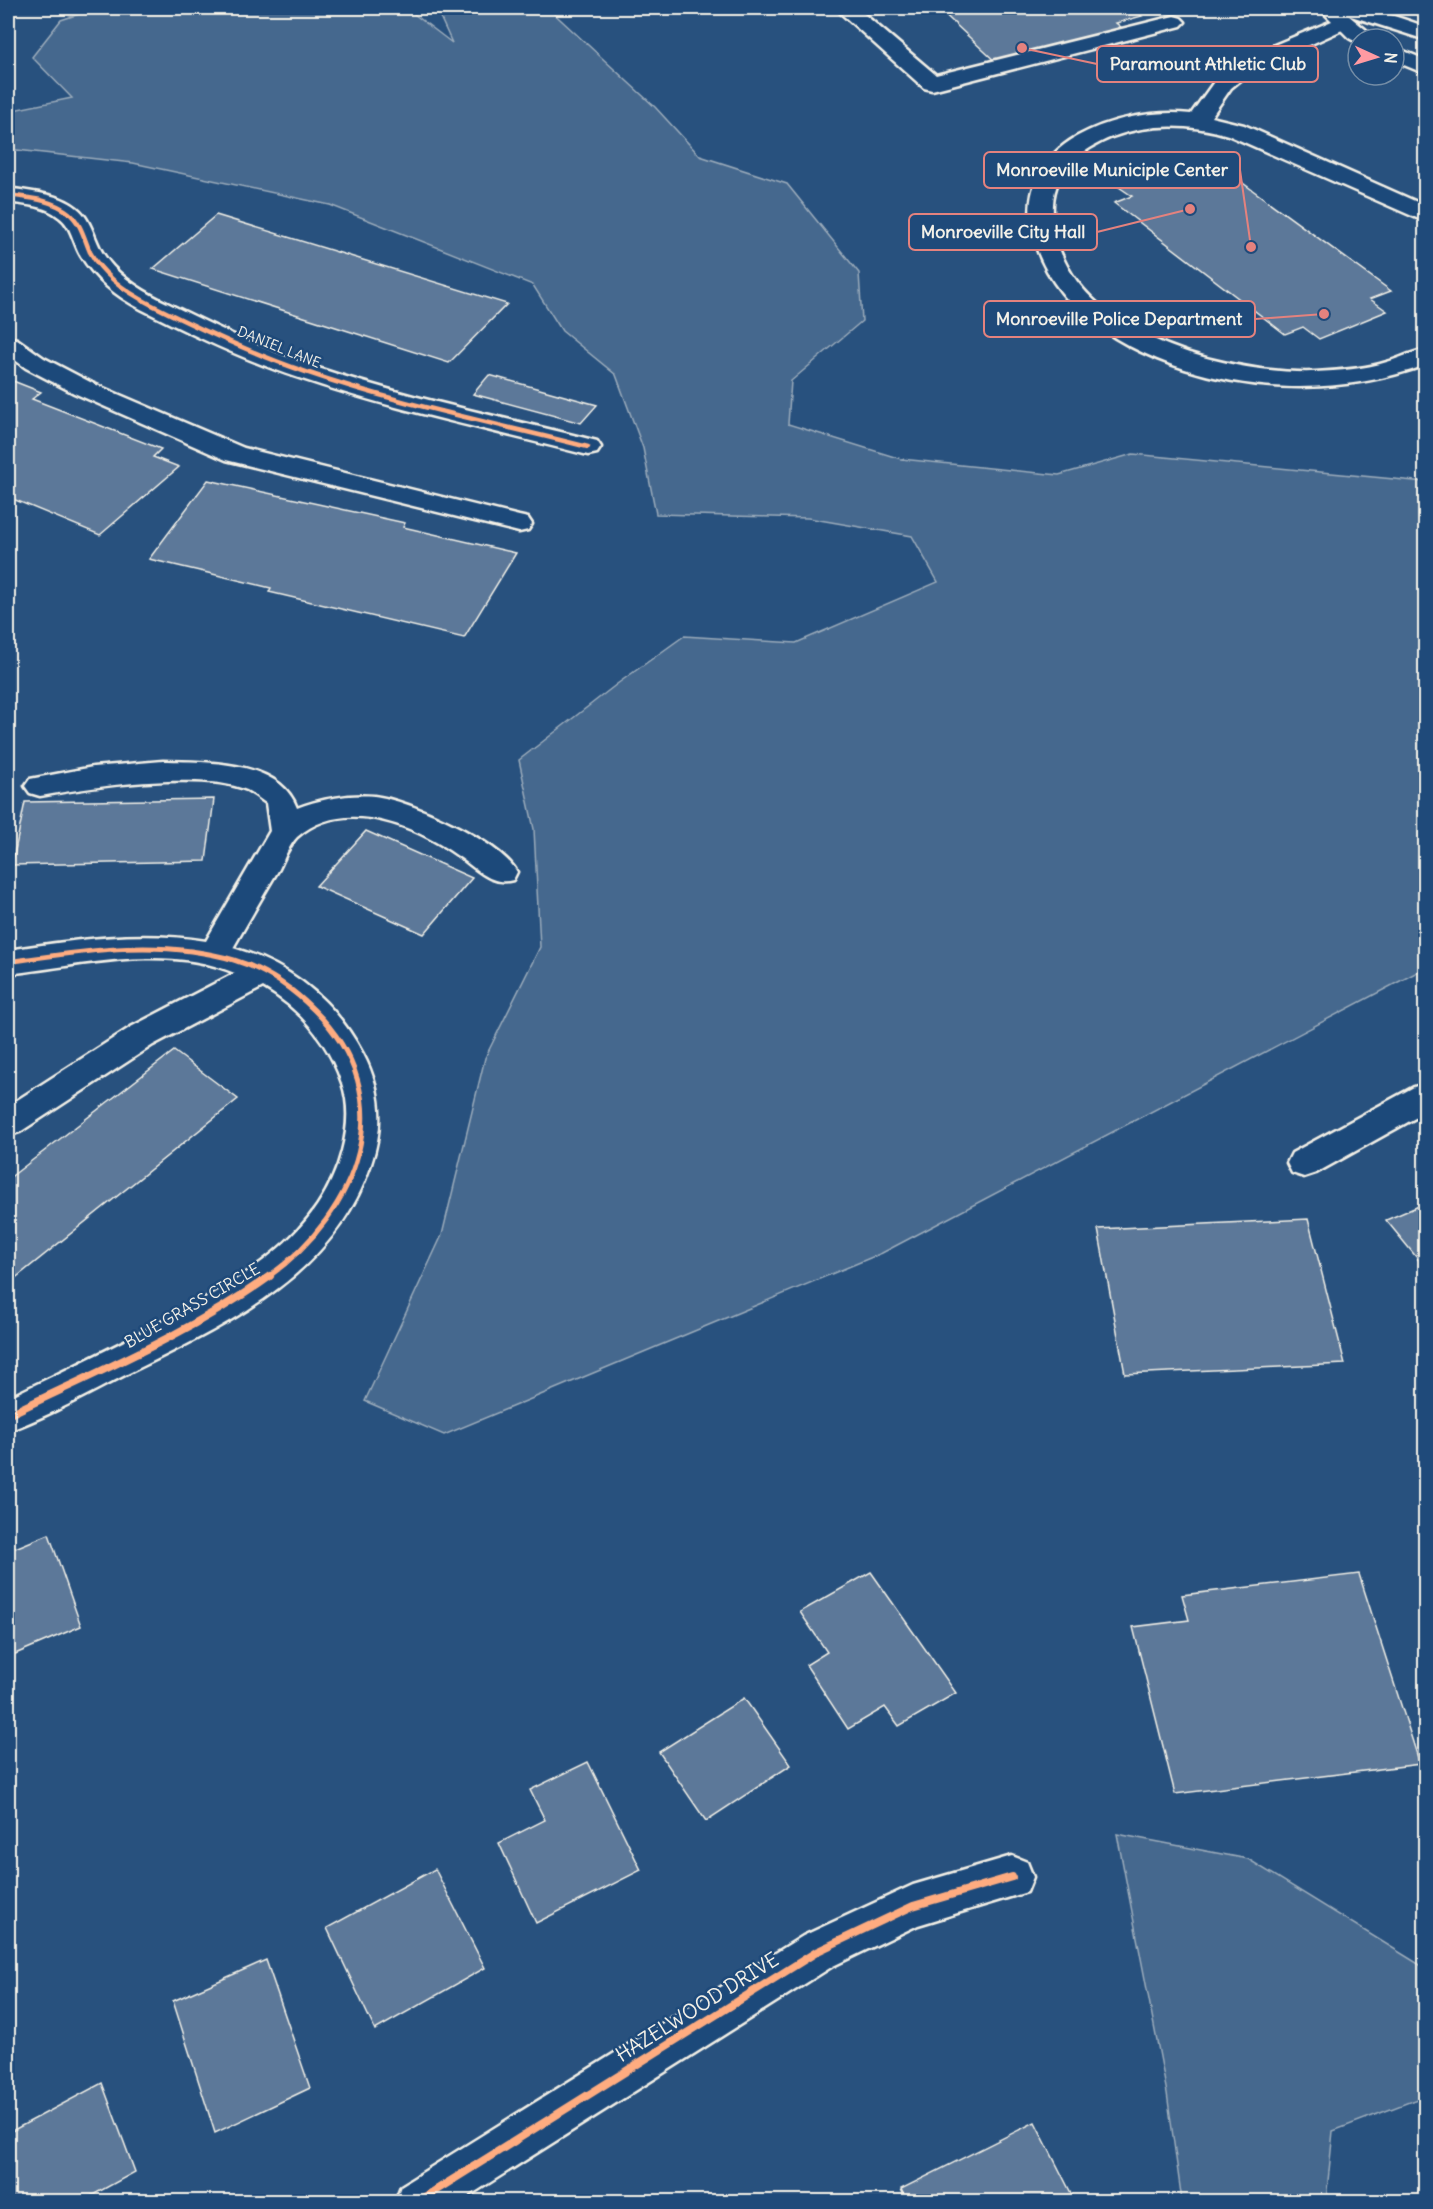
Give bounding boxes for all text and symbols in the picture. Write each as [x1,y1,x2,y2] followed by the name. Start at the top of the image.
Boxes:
[1346,27,1406,87] north arrow
[1097,46,1318,82] callout: Paramount Athletic Club
[1110,52,1306,75] text: Paramount Athletic Club
[1381,52,1401,64] text: N
[984,152,1240,188] callout: Monroeville Municiple Center
[996,158,1229,181] text: Monroeville Municiple Center
[909,214,1097,250] callout: Monroeville City Hall
[921,220,1085,243] text: Monroeville City Hall
[984,301,1255,337] callout: Monroeville Police Department
[996,307,1243,330] text: Monroeville Police Department
[235,322,323,372] street label: DANIEL LANE
[121,1258,263,1352] street label: BLUE GRASS CIRCLE
[611,1946,783,2067] street label: HAZELWOOD DRIVE

